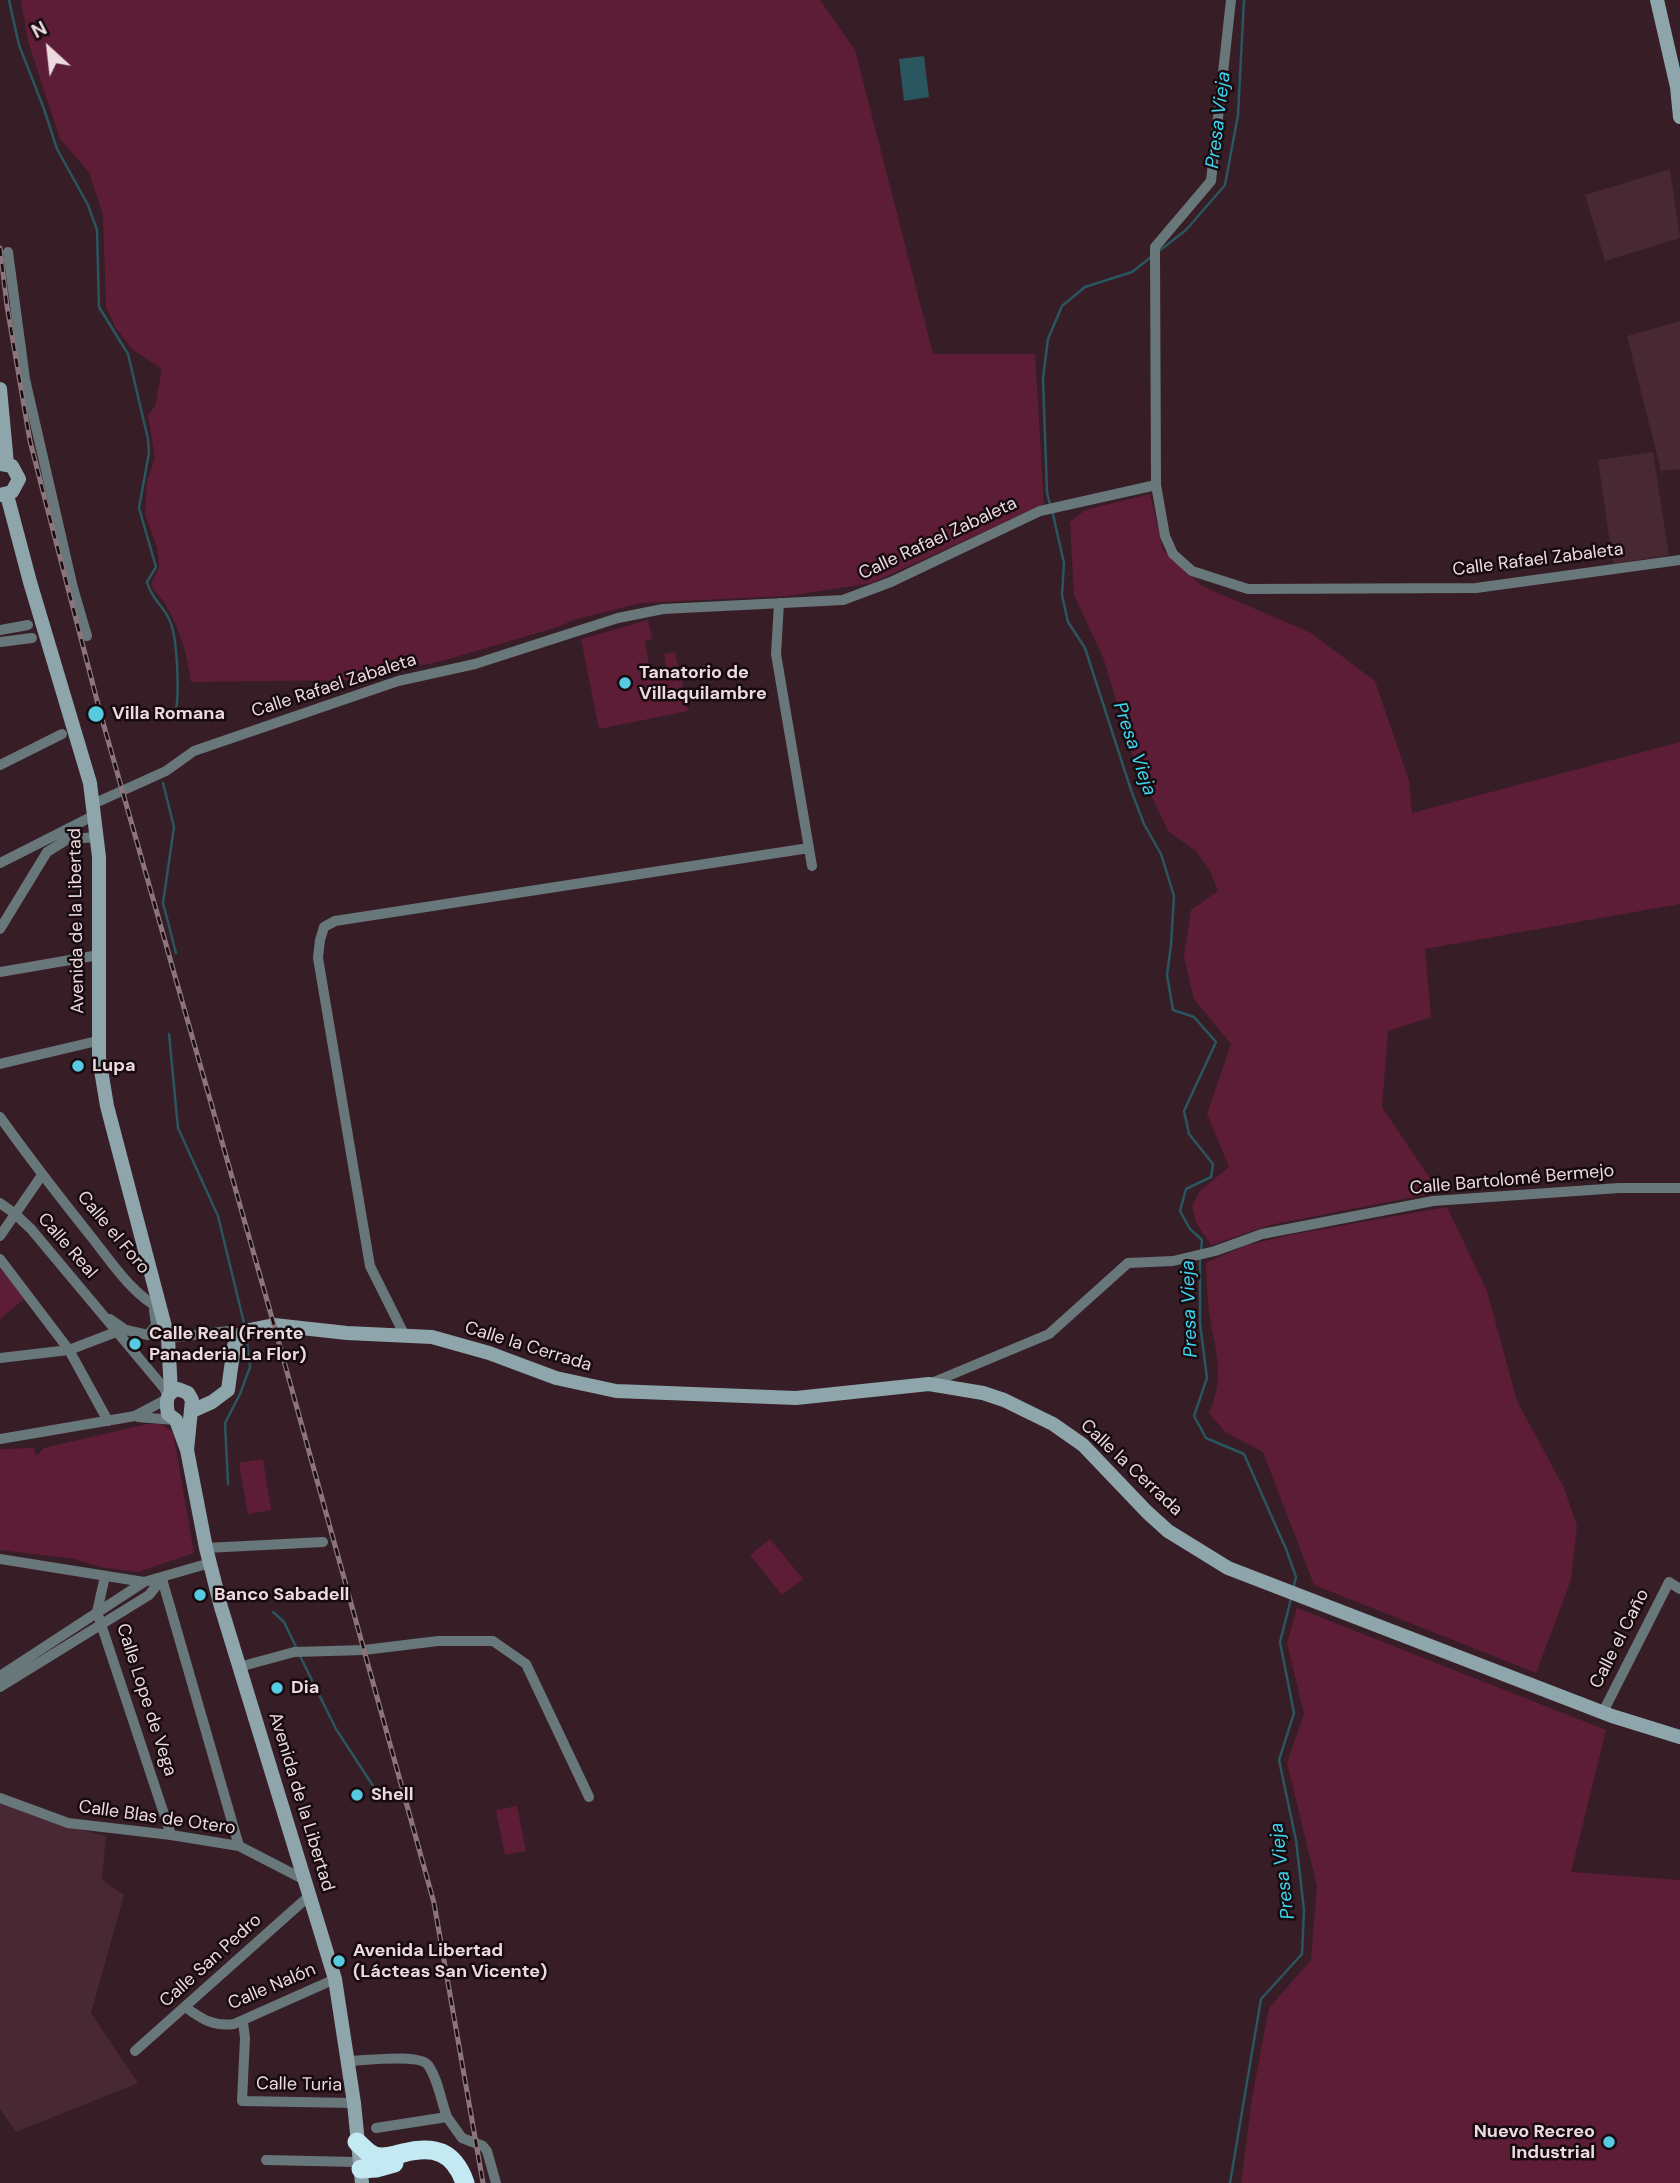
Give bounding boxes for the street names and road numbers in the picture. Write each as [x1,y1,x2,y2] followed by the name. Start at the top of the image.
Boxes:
[856,493,1020,585] street label: Calle Rafael Zabaleta
[1451,539,1625,581] street label: Calle Rafael Zabaleta
[249,649,419,723] street label: Calle Rafael Zabaleta
[65,828,89,1014] street label: Avenida de la Libertad
[1409,1160,1615,1200] street label: Calle Bartolomé Bermejo
[72,1187,154,1279] street label: Calle el Foro
[33,1209,101,1283] street label: Calle Real
[462,1317,594,1377] street label: Calle la Cerrada
[1075,1415,1187,1521] street label: Calle la Cerrada
[1586,1586,1654,1692] street label: Calle el Caño
[111,1621,181,1779] street label: Calle Lope de Vega
[264,1710,338,1894] street label: Avenida de la Libertad
[77,1796,237,1840] street label: Calle Blas de Otero
[156,1910,266,2012] street label: Calle San Pedro
[225,1959,319,2015] street label: Calle Nalón
[256,2073,342,2097] street label: Calle Turia

